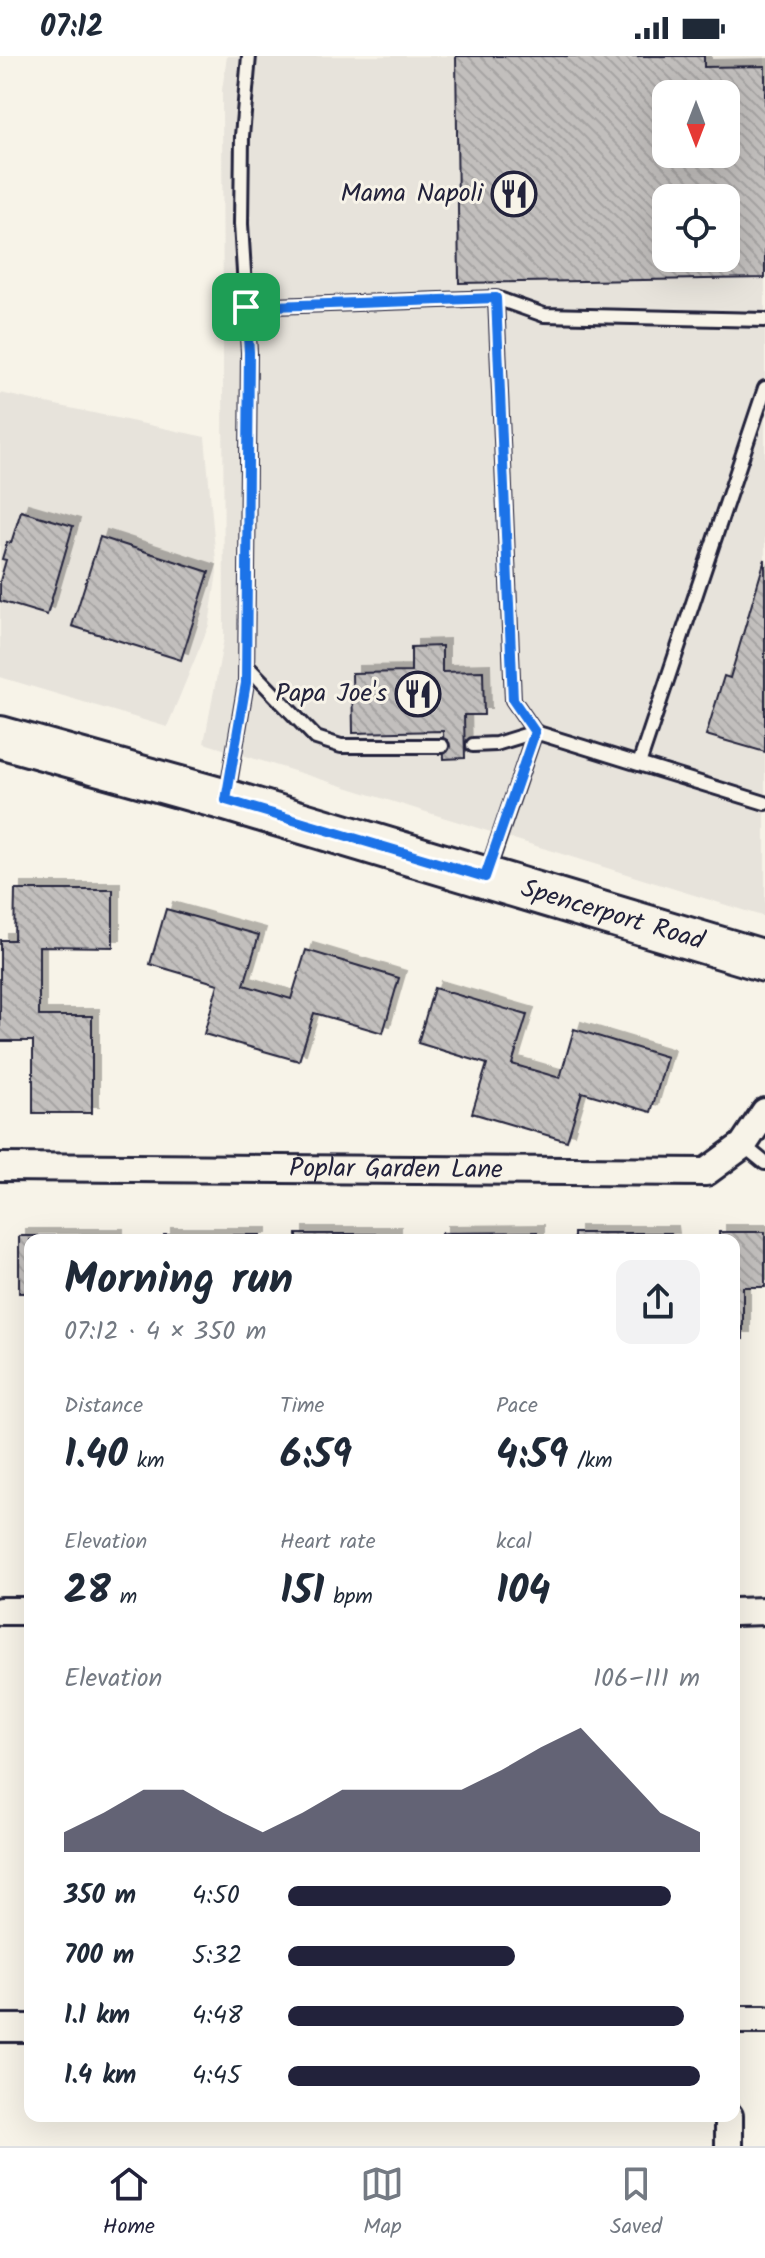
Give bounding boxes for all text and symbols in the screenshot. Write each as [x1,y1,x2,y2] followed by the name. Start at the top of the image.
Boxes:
[40,4,103,52] text: 07:12
[652,80,740,168] north arrow
[652,80,740,272] map controls
[490,170,538,218] restaurant icon: Mama Napoli
[340,173,485,215] place label: Mama Napoli
[652,184,740,272] button: locate
[212,273,280,341] pin
[224,285,268,329] icon: arrive
[394,670,442,718] restaurant icon: Papa Joe's
[275,673,387,715] place label: Papa Joe's
[516,868,710,963] street label: Spencerport Road
[289,1148,503,1192] street label: Poplar Garden Lane
[64,1246,293,1316] text: Morning run
[616,1260,700,1344] button: share
[64,1311,266,1353] text: 07:12 · 4 × 350 m
[64,1389,143,1424] text: Distance
[280,1389,324,1424] text: Time
[496,1389,538,1424] text: Pace
[64,1424,128,1488] text: 1.40
[280,1424,352,1488] text: 6:59
[496,1424,568,1488] text: 4:59
[128,1444,165,1479] text: km
[568,1444,613,1479] text: /km
[64,1525,147,1560] text: Elevation
[280,1525,376,1560] text: Heart rate
[496,1525,532,1560] text: kcal
[64,1560,111,1624] text: 28
[280,1560,324,1624] text: 151
[496,1560,550,1624] text: 104
[111,1580,137,1615] text: m
[324,1580,373,1615] text: bpm
[64,1658,162,1700] text: Elevation
[593,1658,700,1700] text: 106–111 m
[64,1875,136,1917] text: 350 m
[192,1875,240,1917] text: 4:50
[64,1935,134,1977] text: 700 m
[192,1935,242,1977] text: 5:32
[64,1995,130,2037] text: 1.1 km
[192,1995,243,2037] text: 4:48
[64,2055,136,2097] text: 1.4 km
[192,2055,241,2097] text: 4:45
[103,2162,155,2245] tab: Home
[360,2162,404,2245] tab: Map
[610,2162,662,2245] tab: Saved

